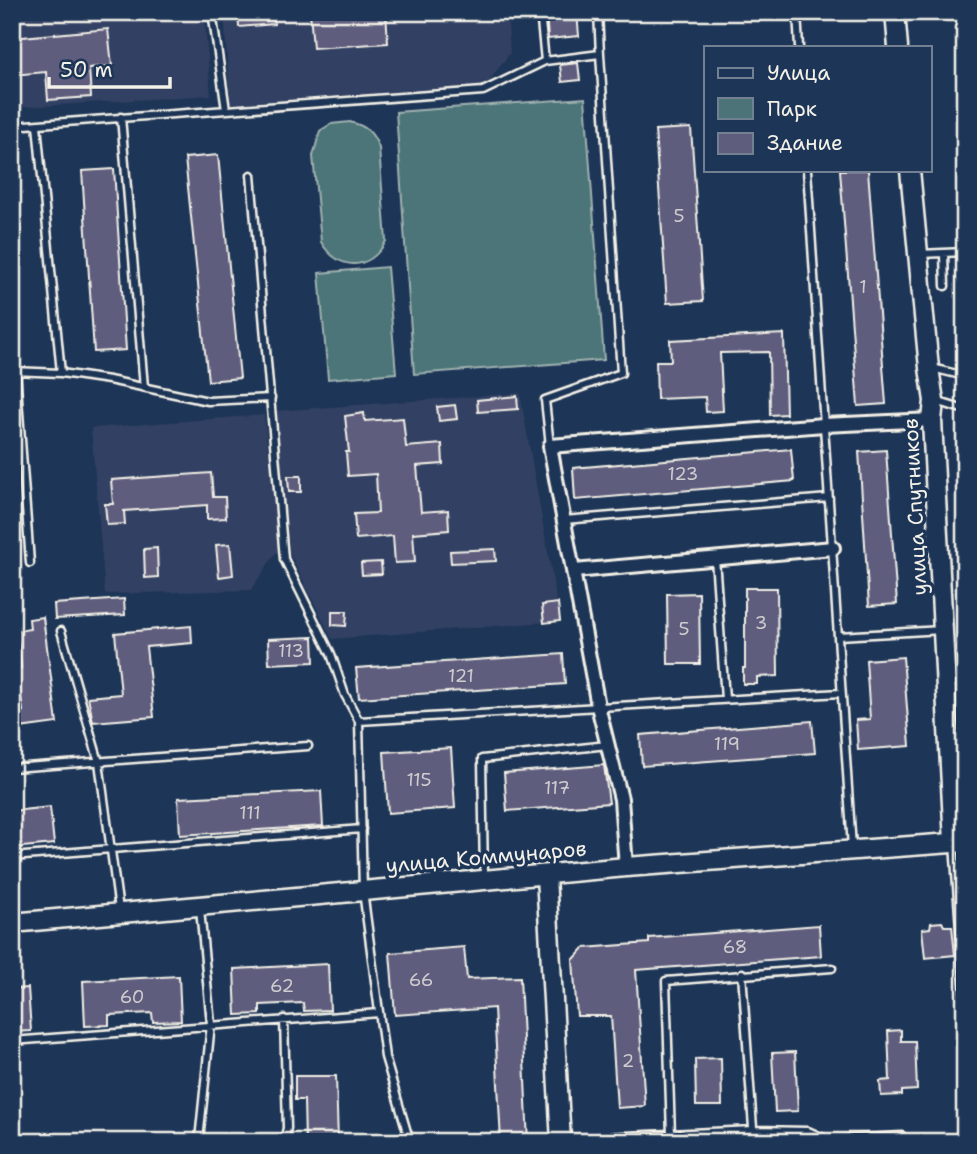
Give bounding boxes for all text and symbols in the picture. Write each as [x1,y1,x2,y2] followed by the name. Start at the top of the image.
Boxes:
[49,46,170,90] scale bar
[704,46,932,172] legend
[60,56,113,84] text: 50 m
[767,59,830,87] text: Улица
[767,95,817,123] text: Парк
[767,129,843,157] text: Здание
[673,204,685,228] house number: 5
[859,275,867,299] house number: 1
[896,418,934,596] street label: улица Спутников
[668,462,698,486] house number: 123
[755,611,767,635] house number: 3
[678,617,690,641] house number: 5
[278,639,304,663] house number: 113
[448,664,474,688] house number: 121
[714,732,740,756] house number: 119
[406,768,432,792] house number: 115
[544,776,570,800] house number: 117
[239,801,261,825] house number: 111
[384,834,588,880] street label: улица Коммунаров
[723,935,747,959] house number: 68
[409,968,433,992] house number: 66
[270,974,294,998] house number: 62
[120,985,144,1009] house number: 60
[622,1049,634,1073] house number: 2

